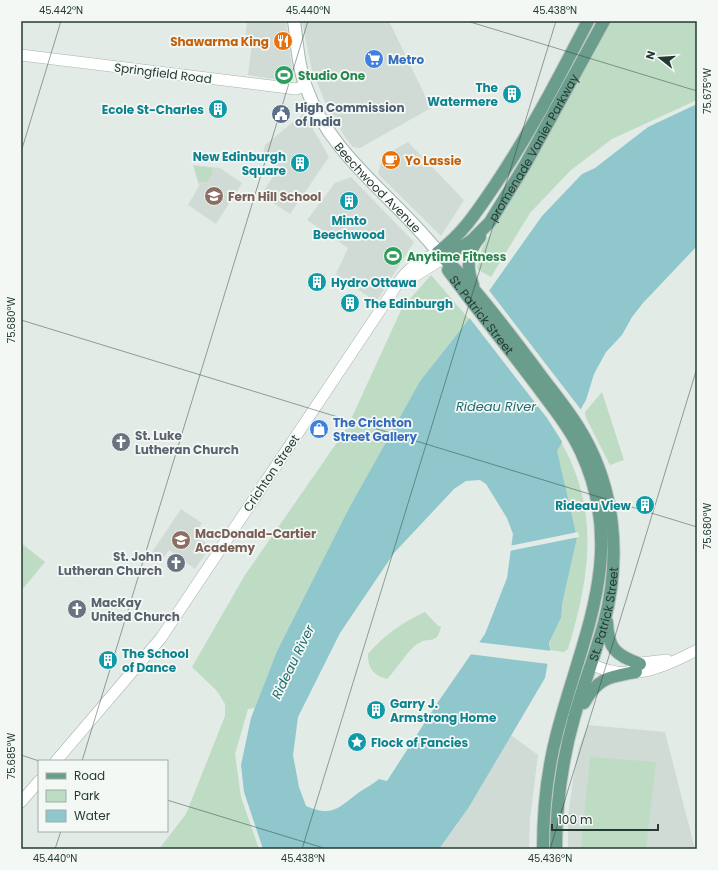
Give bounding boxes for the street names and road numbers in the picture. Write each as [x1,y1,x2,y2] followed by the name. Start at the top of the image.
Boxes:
[113,59,213,87] street label: Springfield Road
[484,70,582,224] street label: promenade Vanier Parkway
[331,138,426,236] street label: Beechwood Avenue
[446,271,518,358] street label: St. Patrick Street
[239,431,303,515] street label: Crichton Street
[584,567,622,663] street label: St. Patrick Street

